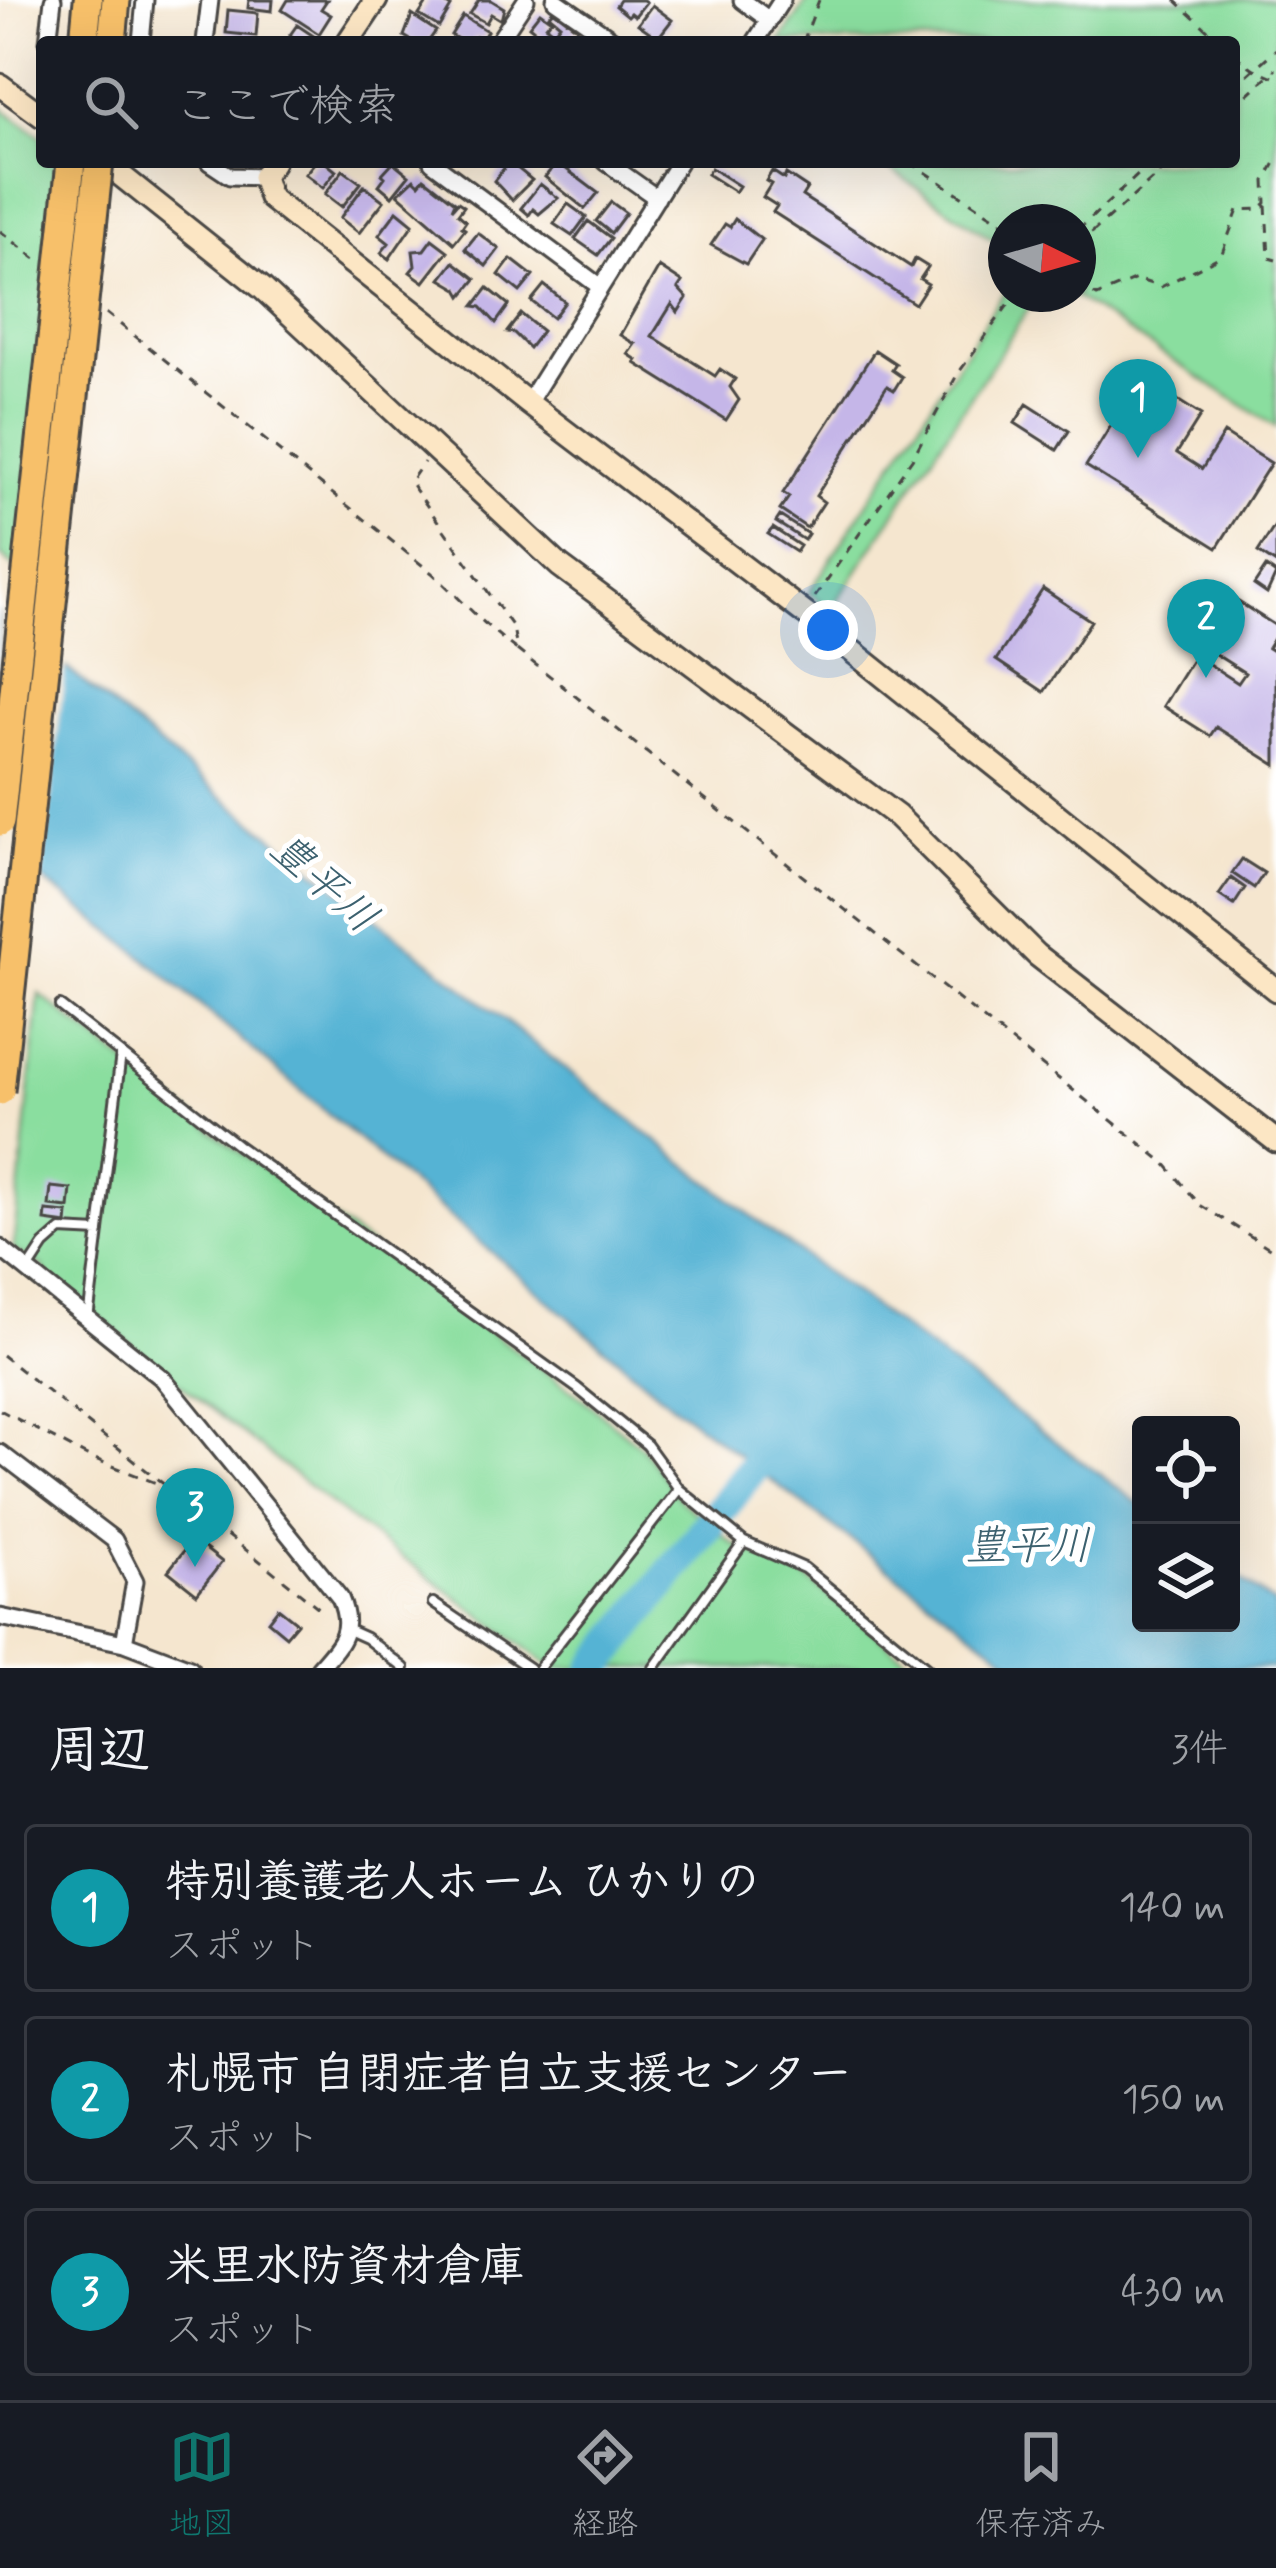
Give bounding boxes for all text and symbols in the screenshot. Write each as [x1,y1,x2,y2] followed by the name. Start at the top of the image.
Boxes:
[36,36,1240,168] search box
[78,69,144,135] icon: search
[174,78,399,137] text: ここで検索
[988,204,1096,312] north arrow
[1099,359,1177,458] pin: 1
[1167,579,1245,678] pin: 2
[798,600,858,660] your location
[258,821,388,947] water label: 豊平川
[1132,1416,1240,1632] map controls
[1132,1416,1240,1524] button: locate
[156,1468,234,1567] pin: 3
[965,1520,1091,1575] water label: 豊平川
[1132,1524,1240,1632] button: layers
[48,1719,150,1785] text: 周辺
[1171,1725,1228,1776] text: 3件
[165,1854,760,1913] text: 特別養護老人ホーム ひかりの
[81,1883,99,1934] text: 1
[1119,1883,1225,1934] text: 140 m
[165,1922,321,1973] text: スポット
[165,2046,852,2105] text: 札幌市 自閉症者自立支援センター
[80,2075,100,2126] text: 2
[1122,2075,1225,2126] text: 150 m
[165,2114,321,2165] text: スポット
[165,2238,525,2297] text: 米里水防資材倉庫
[81,2267,99,2318] text: 3
[1121,2267,1225,2318] text: 430 m
[165,2306,321,2357] text: スポット
[169,2424,235,2547] tab: 地図
[572,2424,638,2547] tab: 経路
[975,2424,1107,2547] tab: 保存済み

